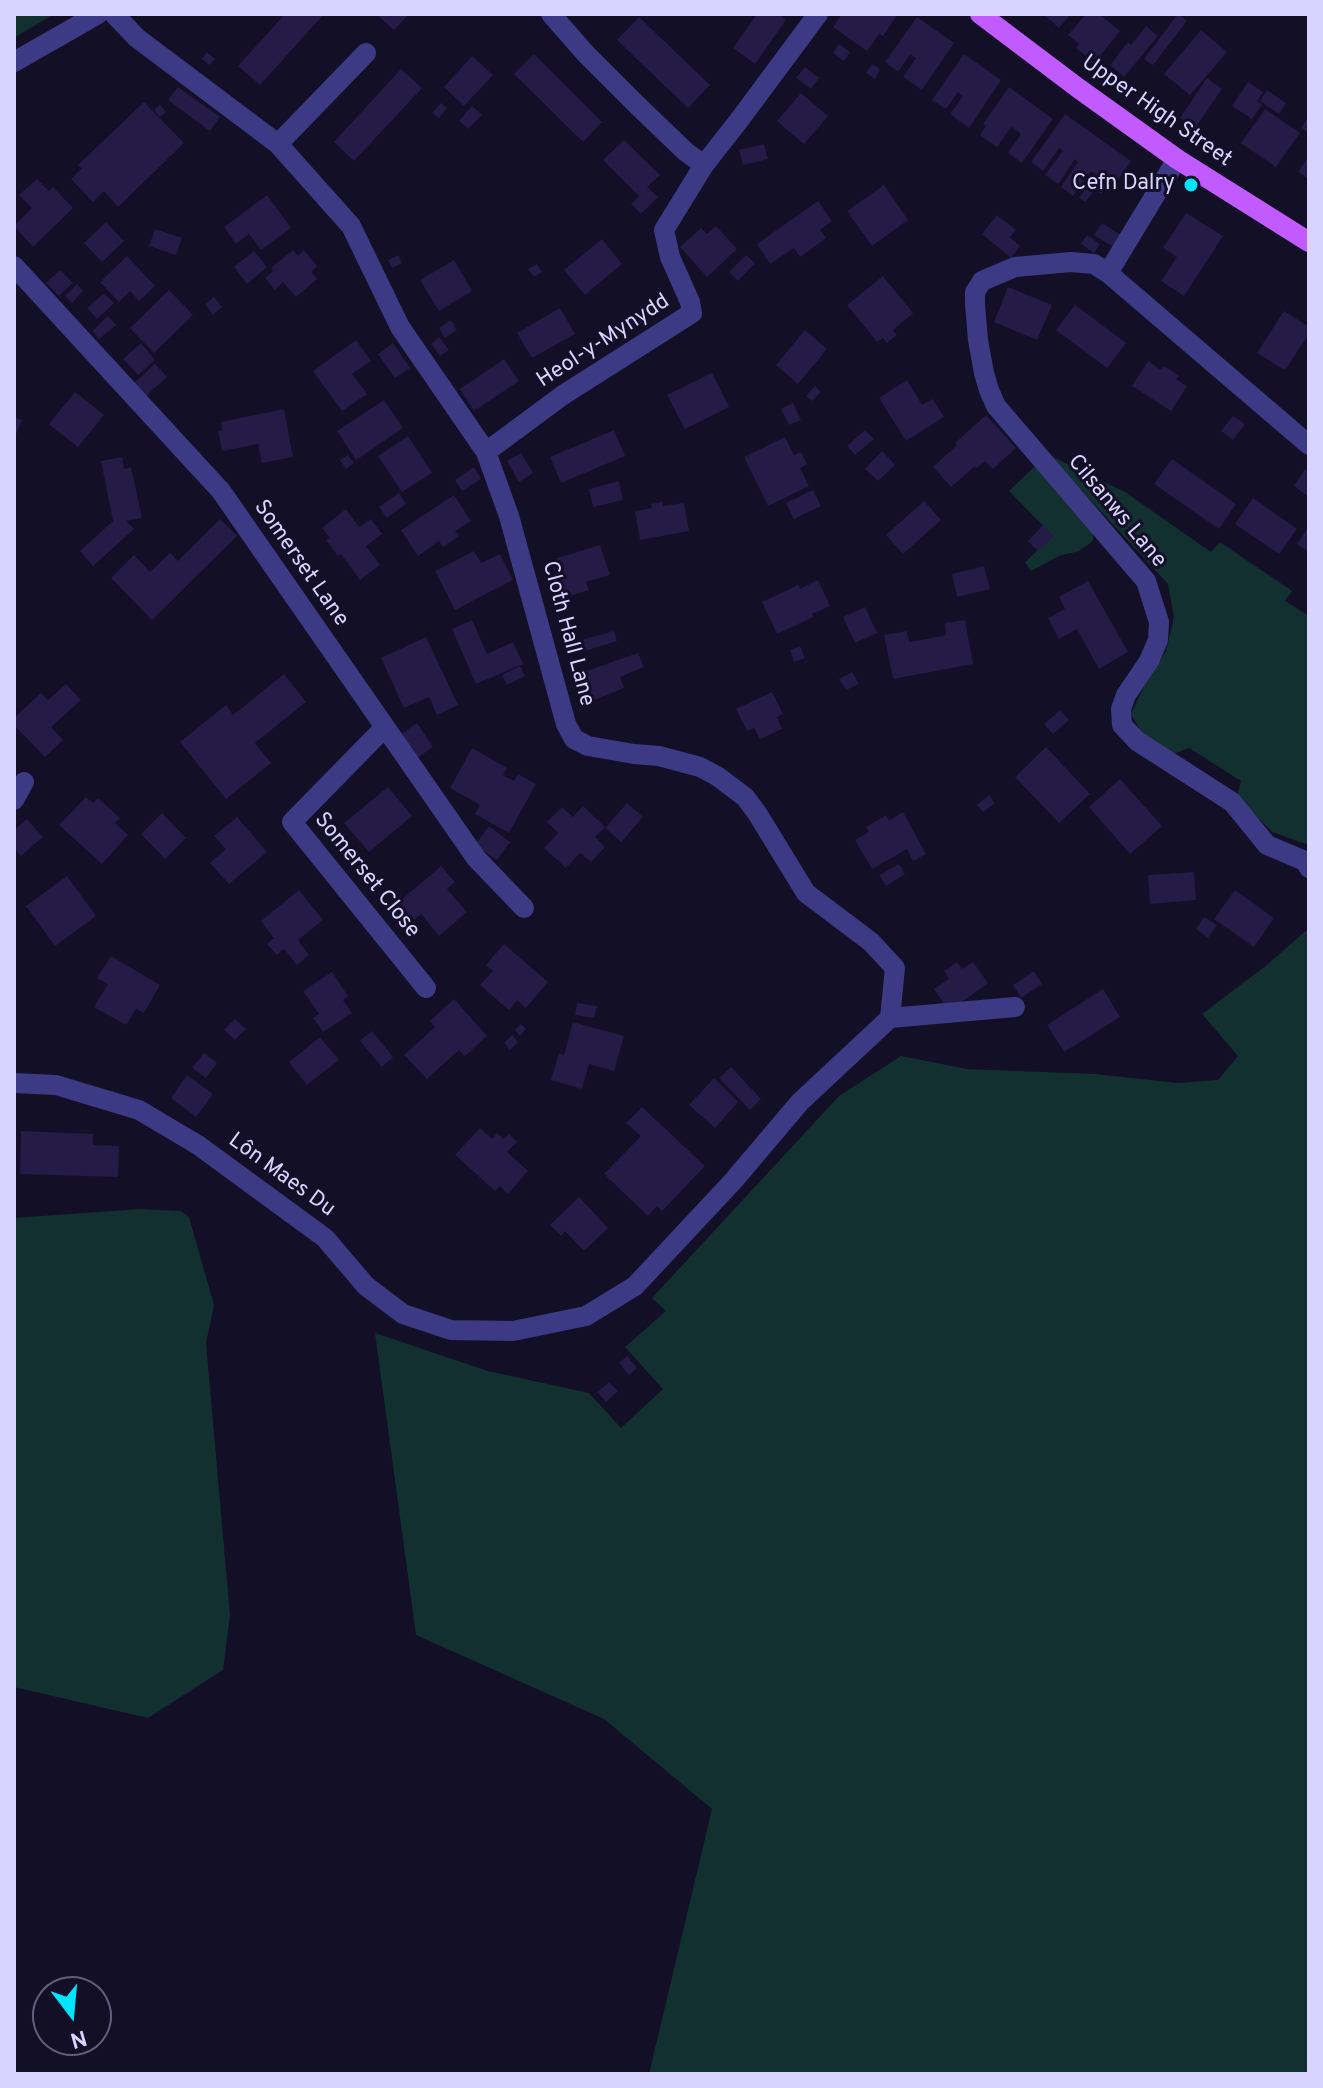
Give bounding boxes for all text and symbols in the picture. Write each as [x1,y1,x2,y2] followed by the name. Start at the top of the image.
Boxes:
[1076,50,1236,174] street label: Upper High Street
[1072,172,1175,198] place label: Cefn Dalry
[1182,176,1200,194] marker: Cefn Dalry
[533,289,675,395] street label: Heol-y-Mynydd
[1061,450,1171,574] street label: Cilsanws Lane
[247,496,353,632] street label: Somerset Lane
[535,559,599,709] street label: Cloth Hall Lane
[307,808,425,944] street label: Somerset Close
[222,1128,340,1224] street label: Lôn Maes Du
[32,1976,112,2056] north arrow
[67,2022,90,2053] text: N

